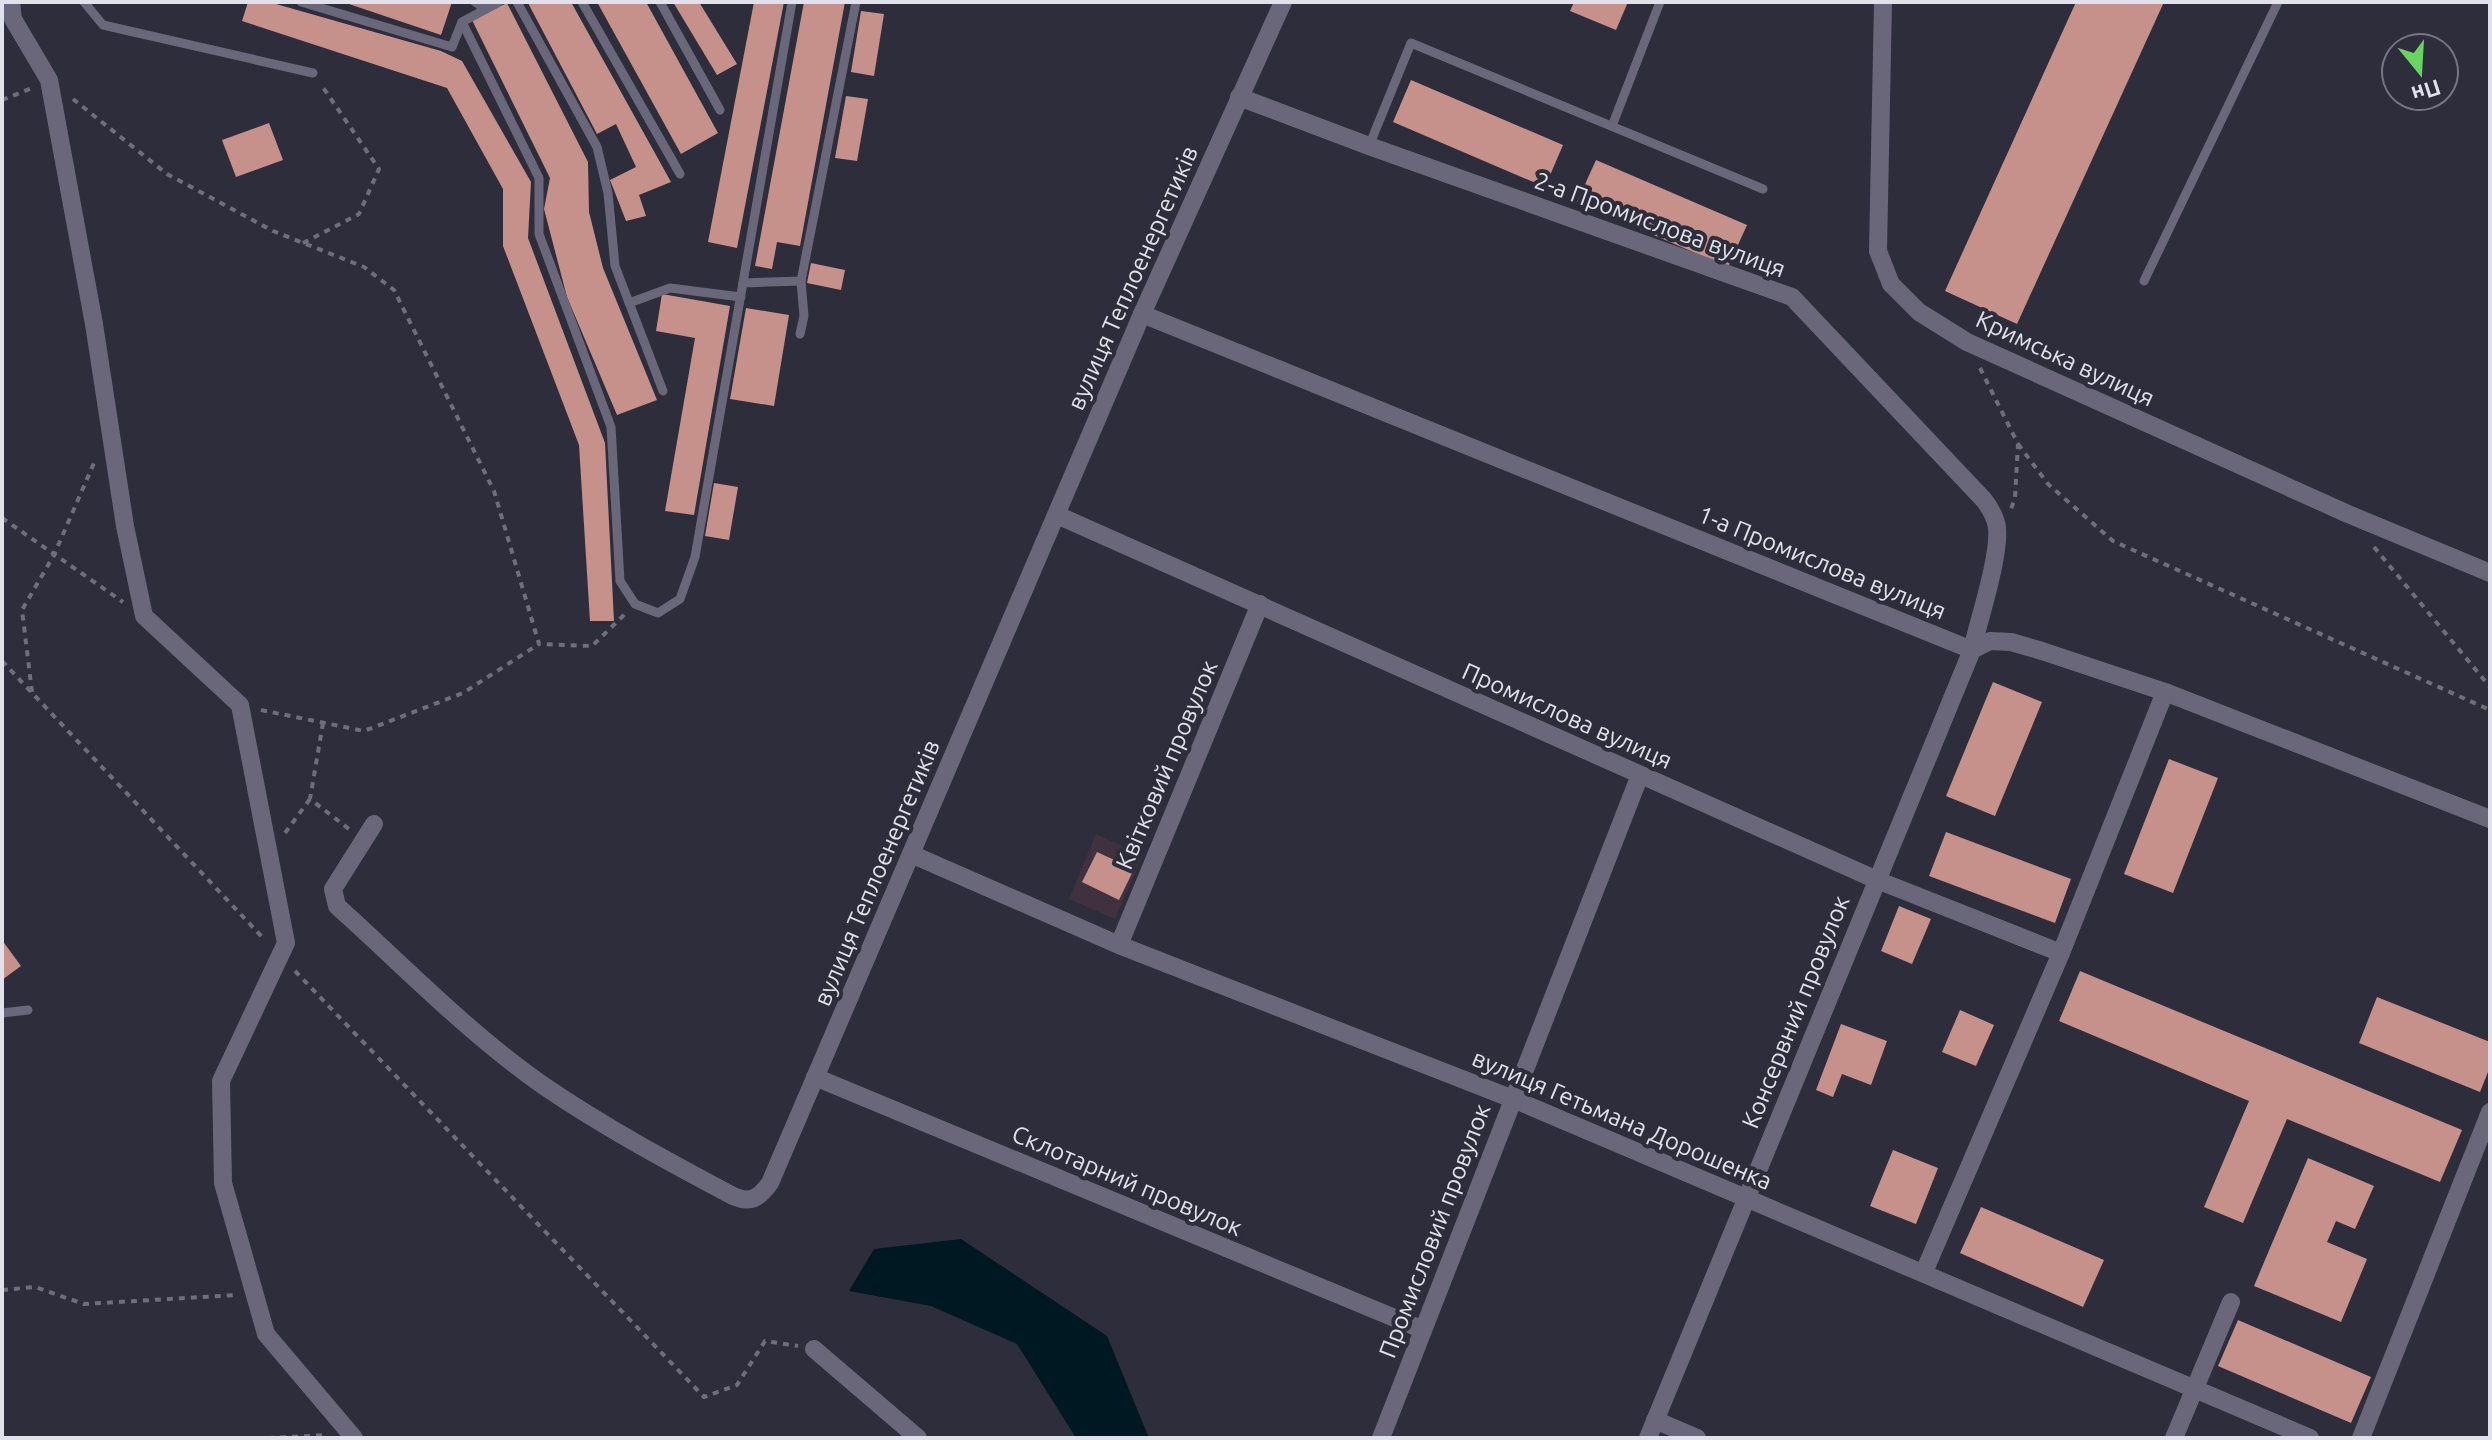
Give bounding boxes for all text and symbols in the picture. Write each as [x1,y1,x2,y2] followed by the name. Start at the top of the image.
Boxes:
[2380,32,2460,112] north arrow
[2409,75,2444,108] text: Пн
[1062,142,1203,414] street label: вулиця Теплоенергетиків
[1531,167,1789,283] street label: 2-а Промислова вулиця
[1972,305,2159,412] street label: Кримська вулиця
[1694,500,1950,625] street label: 1-а Промислова вулиця
[1110,656,1223,873] street label: Квітковий провулок
[1458,657,1676,774] street label: Промислова вулиця
[808,736,945,1010] street label: вулиця Теплоенергетиків
[1736,891,1855,1132] street label: Консервний провулок
[1468,1044,1776,1195] street label: вулиця Гетьмана Дорошенка
[1374,1100,1495,1362] street label: Промисловий провулок
[1008,1120,1246,1241] street label: Склотарний провулок

